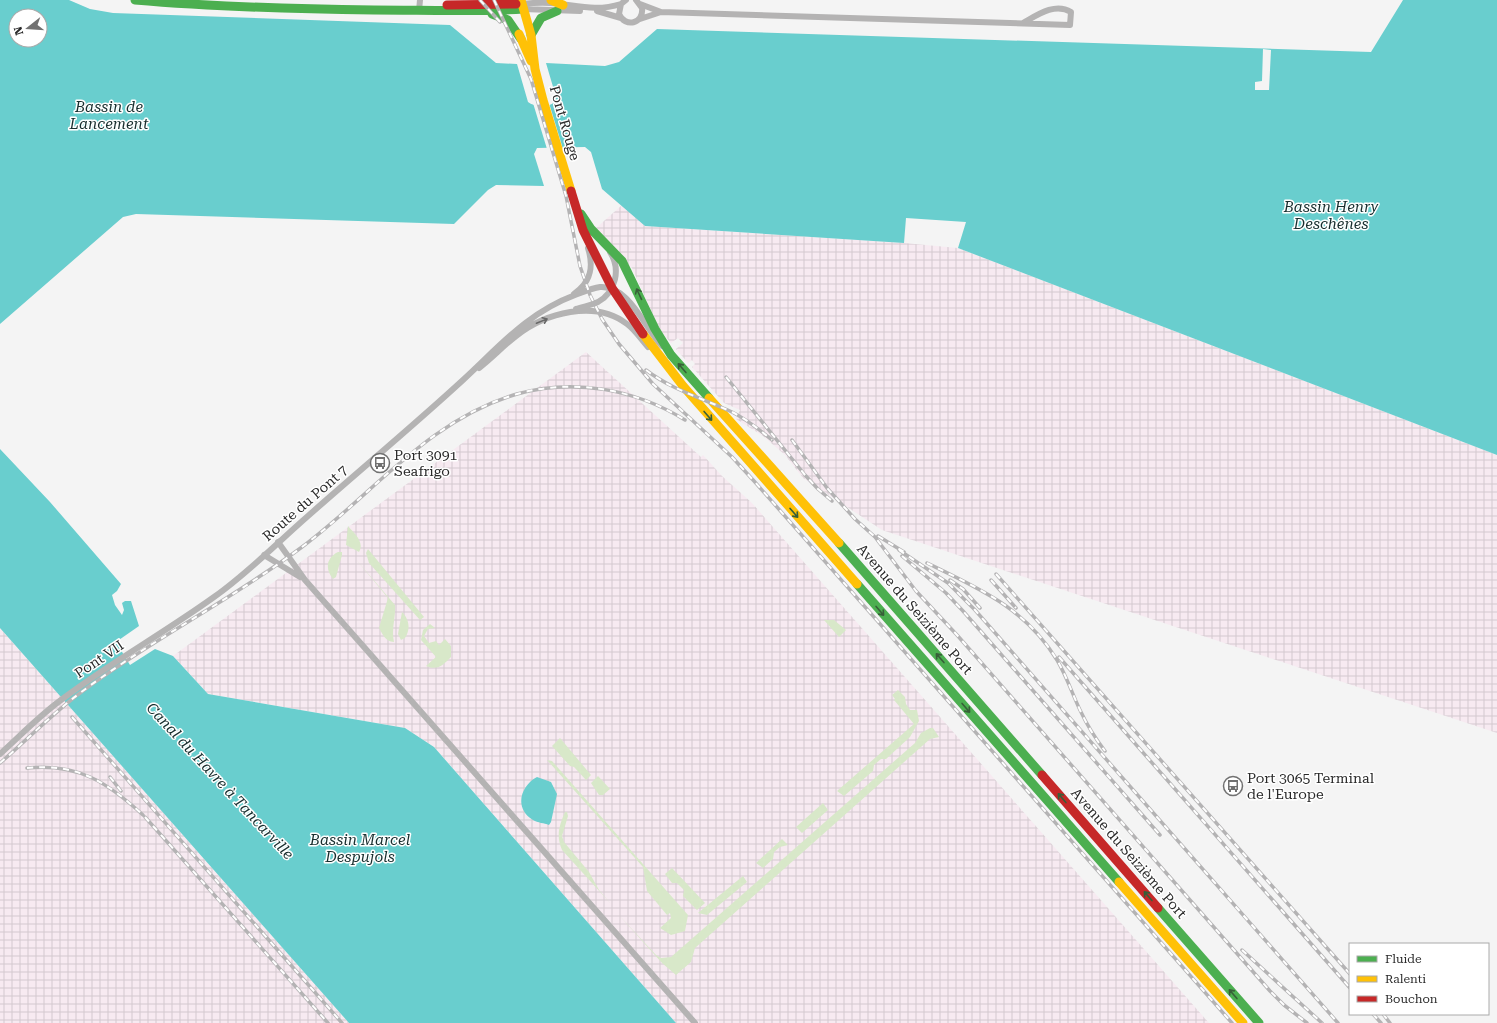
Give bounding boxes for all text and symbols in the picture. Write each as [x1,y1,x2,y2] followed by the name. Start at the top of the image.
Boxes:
[8,8,48,48] north arrow
[11,24,26,37] text: N
[547,84,583,163] street label: Pont Rouge
[69,98,149,133] water label: Bassin de Lancement
[1283,198,1379,233] water label: Bassin Henry Deschênes
[635,288,642,300] one-way arrow
[536,316,548,324] one-way arrow
[678,363,687,373] one-way arrow
[704,410,713,421] one-way arrow
[394,447,458,479] place label: Port 3091 Seafrigo
[369,452,391,474] bus stop icon: Port 3091 Seafrigo
[259,462,351,544] street label: Route du Pont 7
[790,508,799,518] one-way arrow
[854,541,976,677] street label: Avenue du Seizième Port
[876,606,885,616] one-way arrow
[72,637,126,681] street label: Pont VII
[935,653,944,663] one-way arrow
[143,699,298,863] water label: Canal du Havre à Tancarville
[961,703,970,713] one-way arrow
[1247,770,1375,802] place label: Port 3065 Terminal de l'Europe
[1222,775,1244,797] bus stop icon: Port 3065 Terminal de l'Europe
[1068,785,1190,921] street label: Avenue du Seizième Port
[1058,793,1067,803] one-way arrow
[309,831,411,866] water label: Bassin Marcel Despujols
[1143,891,1152,901] one-way arrow
[1349,943,1489,1015] legend
[1385,952,1422,966] text: Fluide
[1385,972,1426,986] text: Ralenti
[1229,988,1238,999] one-way arrow
[1385,992,1438,1006] text: Bouchon

